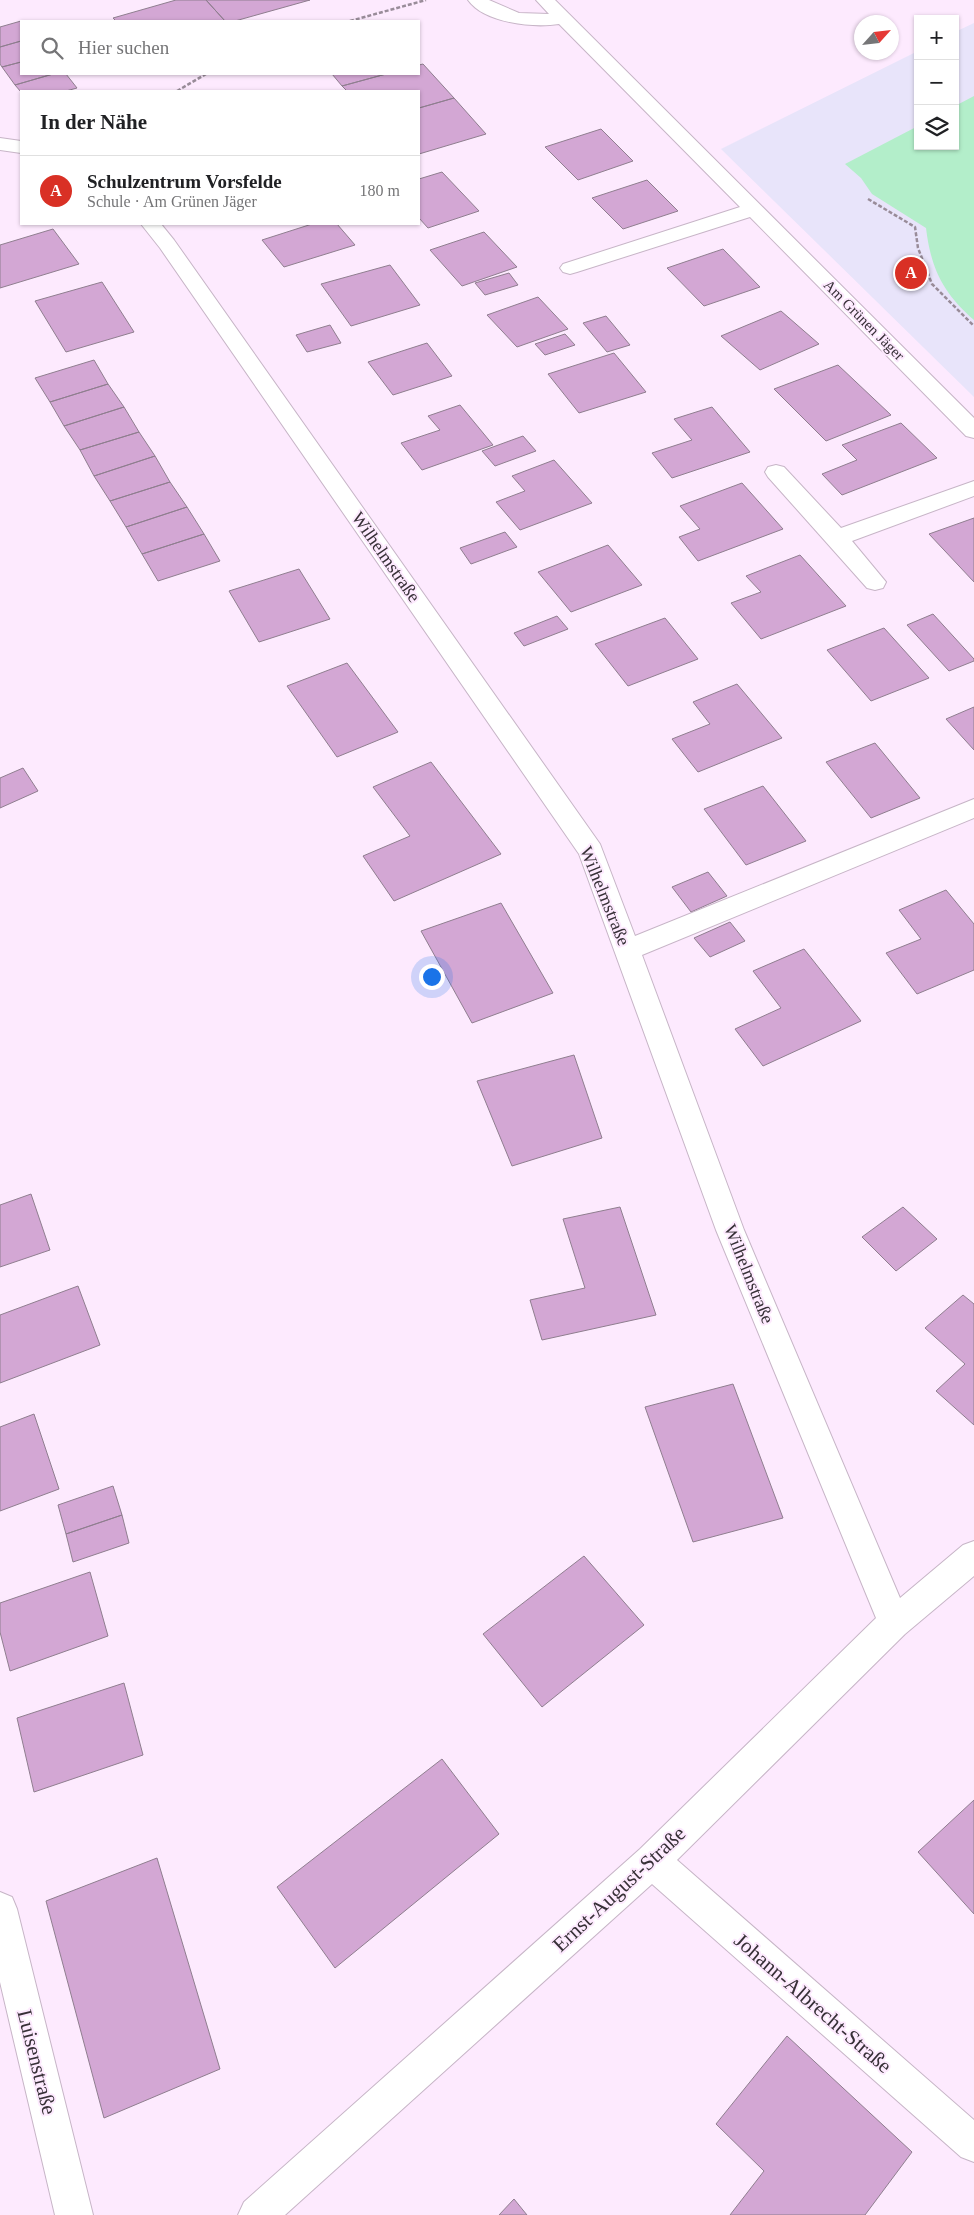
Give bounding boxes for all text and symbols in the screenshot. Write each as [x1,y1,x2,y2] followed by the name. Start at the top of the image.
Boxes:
[854,15,899,60] north arrow
[914,15,959,150] map controls
[914,15,959,60] button: +
[20,20,420,75] search box
[38,34,66,62] icon: search
[78,37,169,58] text: Hier suchen
[914,60,959,105] button: −
[914,105,959,150] button: layers
[40,110,147,134] text: In der Nähe
[87,171,282,192] text: Schulzentrum Vorsfelde
[50,182,62,199] text: A
[360,182,400,199] text: 180 m
[87,193,257,210] text: Schule · Am Grünen Jäger
[895,254,927,292] pin: A
[821,277,907,363] street label: Am Grünen Jäger
[348,508,424,606] street label: Wilhelmstraße
[576,843,634,949] street label: Wilhelmstraße
[419,964,445,990] your location
[720,1221,778,1327] street label: Wilhelmstraße
[548,1821,690,1957] street label: Ernst-August-Straße
[729,1928,897,2078] street label: Johann-Albrecht-Straße
[12,2007,62,2117] street label: Luisenstraße

